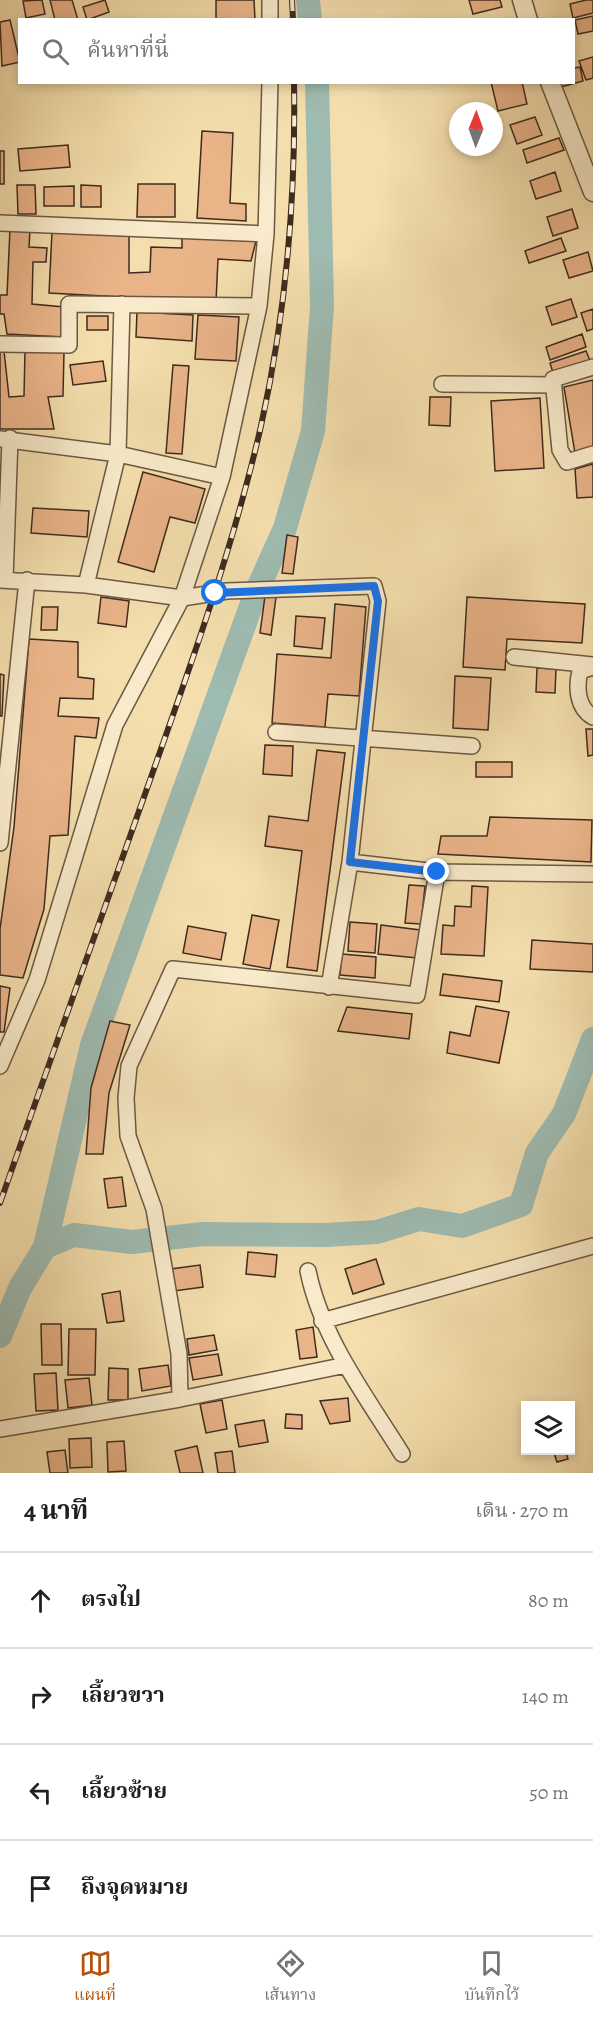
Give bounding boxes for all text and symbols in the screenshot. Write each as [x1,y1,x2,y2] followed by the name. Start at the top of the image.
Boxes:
[18,18,575,84] search box
[39,35,72,68] icon: search
[87,35,169,65] text: ค้นหาที่นี่
[449,102,503,156] north arrow
[201,579,227,605] route start
[423,858,449,884] route end
[521,1401,575,1455] map controls
[521,1401,575,1455] button: layers
[24,1493,88,1528] text: 4 นาที
[475,1497,569,1524] text: เดิน · 270 m
[24,1584,57,1617] icon: ahead
[81,1584,141,1614] text: ตรงไป
[528,1587,569,1614] text: 80 m
[24,1680,57,1713] icon: right
[81,1680,165,1710] text: เลี้ยวขวา
[522,1683,569,1710] text: 140 m
[24,1776,57,1809] icon: left
[81,1776,167,1806] text: เลี้ยวซ้าย
[529,1779,569,1806] text: 50 m
[24,1872,57,1905] icon: arrive
[81,1872,188,1902] text: ถึงจุดหมาย
[74,1947,116,2009] tab: แผนที่
[264,1947,316,2009] tab: เส้นทาง
[464,1947,519,2009] tab: บันทึกไว้

